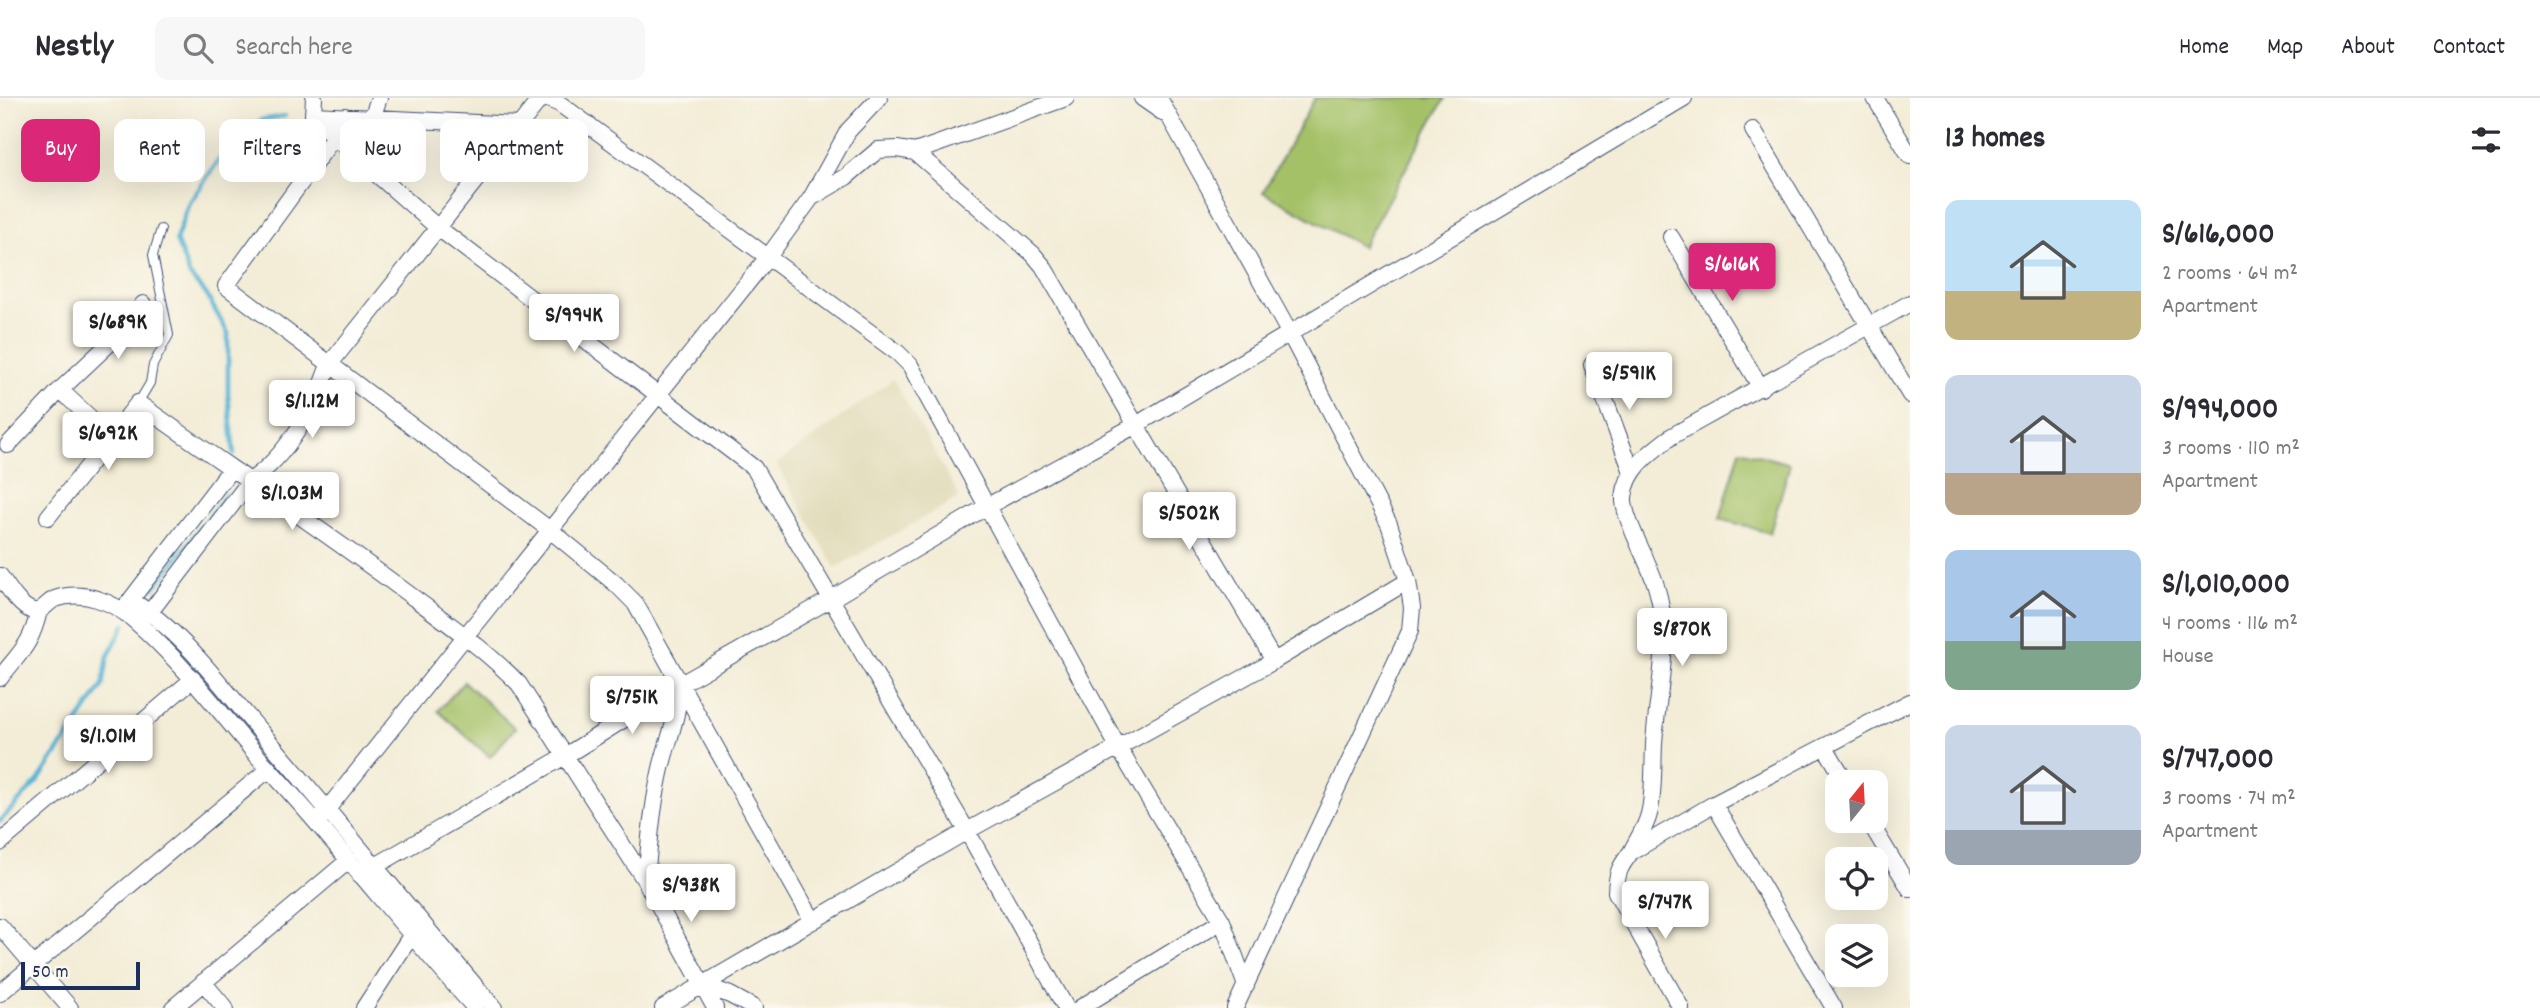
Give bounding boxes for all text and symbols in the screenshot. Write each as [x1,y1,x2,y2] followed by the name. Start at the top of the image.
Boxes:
[155,17,645,80] search box
[35,25,113,72] text: Nestly
[179,29,217,67] icon: search
[235,30,353,67] text: Search here
[2179,31,2229,65] text: Home
[2267,31,2303,65] text: Map
[2341,31,2395,65] text: About
[2433,31,2505,65] text: Contact
[21,119,100,182] chip: Buy
[114,119,205,182] chip: Rent
[219,119,326,182] chip: Filters
[340,119,426,182] chip: New
[440,119,588,182] chip: Apartment
[1945,119,2045,162] text: 13 homes
[2467,121,2505,159] icon: filters
[2162,215,2275,258] text: S/616,000
[2001,228,2085,312] icon: home
[1675,244,1789,303] pin: S/616K
[1705,249,1759,282] text: S/616K
[2162,258,2298,291] text: 2 rooms · 64 m²
[2162,291,2258,324] text: Apartment
[517,294,631,354] pin: S/994K
[545,300,603,333] text: S/994K
[61,302,175,361] pin: S/689K
[89,307,147,340] text: S/689K
[1572,352,1686,412] pin: S/591K
[1602,358,1656,391] text: S/591K
[247,380,377,440] pin: S/1.12M
[285,386,339,419] text: S/1.12M
[2162,390,2278,433] text: S/994,000
[2001,403,2085,487] icon: home
[51,412,165,472] pin: S/692K
[78,418,138,451] text: S/692K
[2162,433,2300,466] text: 3 rooms · 110 m²
[2162,466,2258,499] text: Apartment
[227,472,357,532] pin: S/1.03M
[261,478,323,511] text: S/1.03M
[1132,492,1246,552] pin: S/502K
[1159,498,1219,531] text: S/502K
[2162,565,2290,608] text: S/1,010,000
[2001,578,2085,662] icon: home
[1625,608,1739,668] pin: S/870K
[2162,608,2298,641] text: 4 rooms · 116 m²
[1653,614,1711,647] text: S/870K
[2162,641,2214,674] text: House
[575,676,689,736] pin: S/751K
[606,682,658,715] text: S/751K
[43,716,173,775] pin: S/1.01M
[80,721,136,754] text: S/1.01M
[2162,740,2274,783] text: S/747,000
[2001,753,2085,837] icon: home
[1825,770,1888,833] north arrow
[1825,770,1888,987] map controls
[2162,783,2296,816] text: 3 rooms · 74 m²
[2162,816,2258,849] text: Apartment
[1825,847,1888,910] button: locate
[634,864,748,924] pin: S/938K
[662,870,720,903] text: S/938K
[1608,882,1722,941] pin: S/747K
[1638,887,1692,920] text: S/747K
[1825,924,1888,987] button: layers
[21,959,140,991] scale bar
[32,960,69,987] text: 50 m

